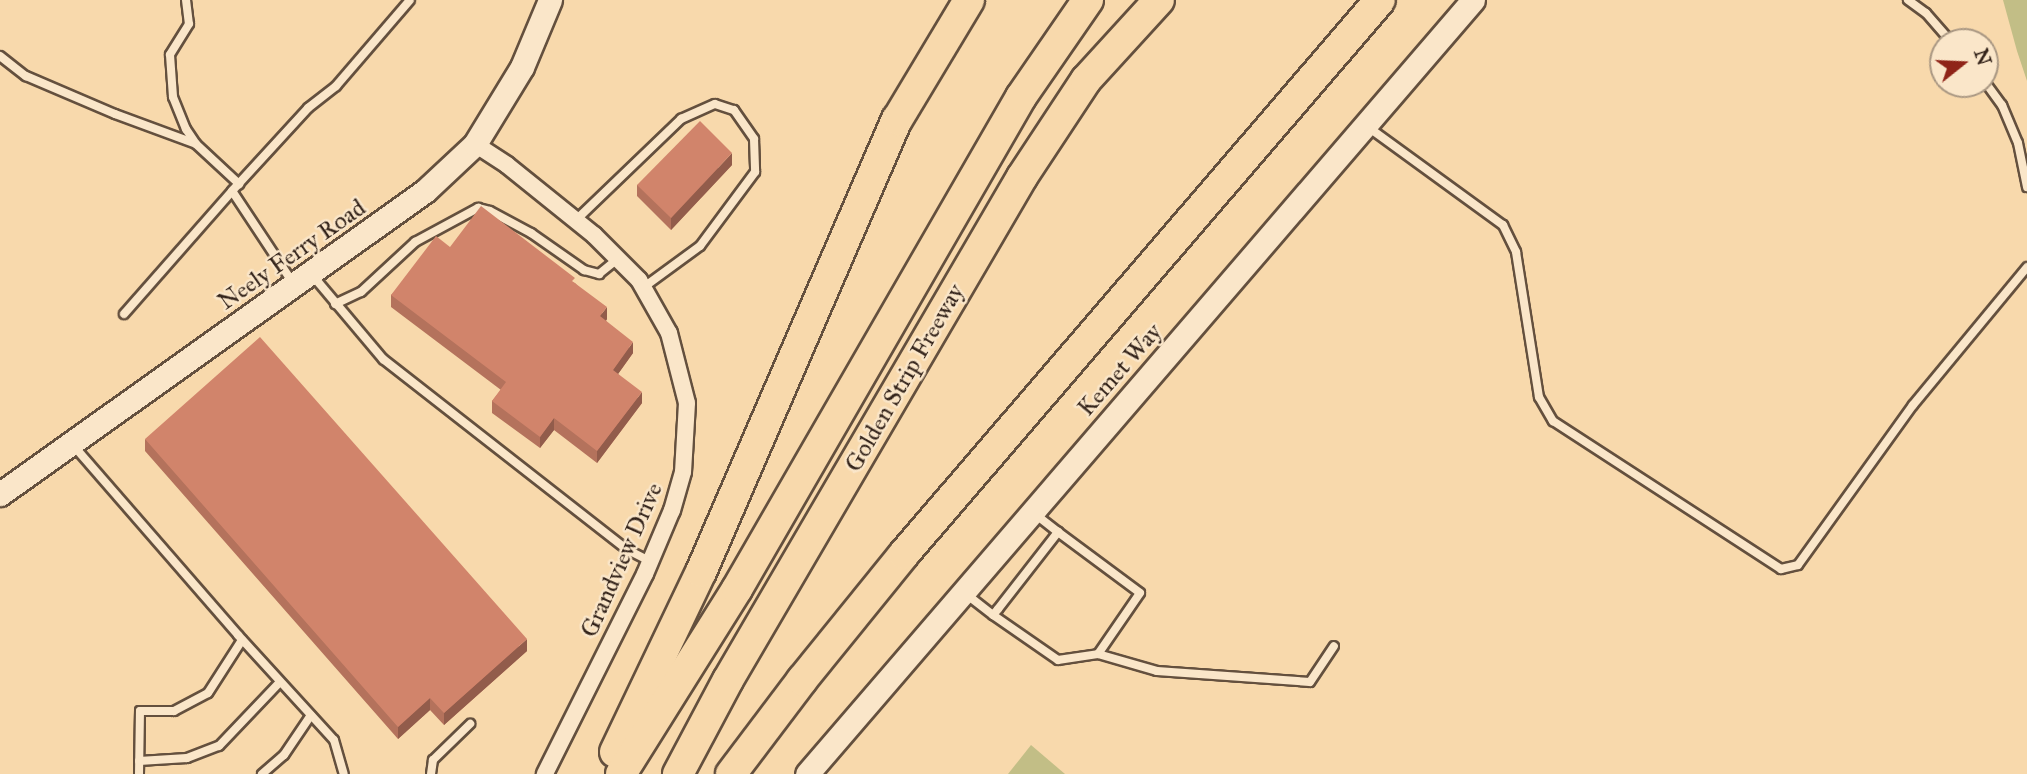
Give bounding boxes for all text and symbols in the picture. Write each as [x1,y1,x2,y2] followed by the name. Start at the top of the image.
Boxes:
[1929,28,1999,98] north arrow
[1969,46,1996,68] text: N
[213,194,371,316] street label: Neely Ferry Road
[840,279,970,477] street label: Golden Strip Freeway
[1072,318,1168,422] street label: Kemet Way
[575,478,669,642] street label: Grandview Drive

